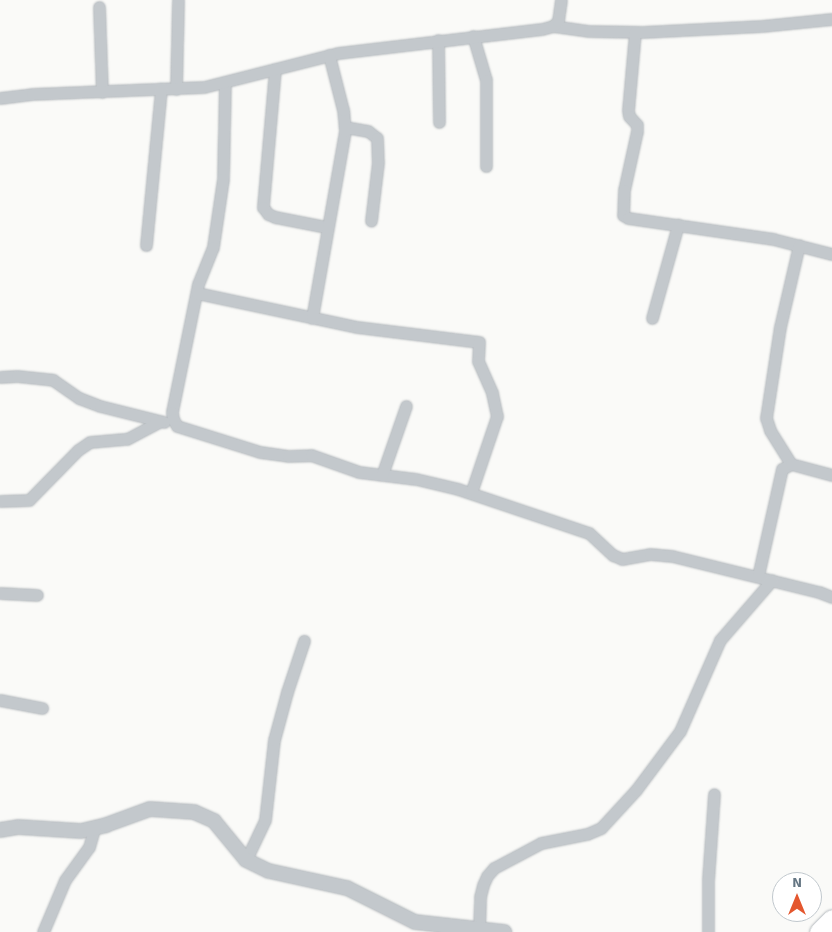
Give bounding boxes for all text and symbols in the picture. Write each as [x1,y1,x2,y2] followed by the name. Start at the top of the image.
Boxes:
[772,872,822,922] north arrow
[792,874,802,891] text: N

